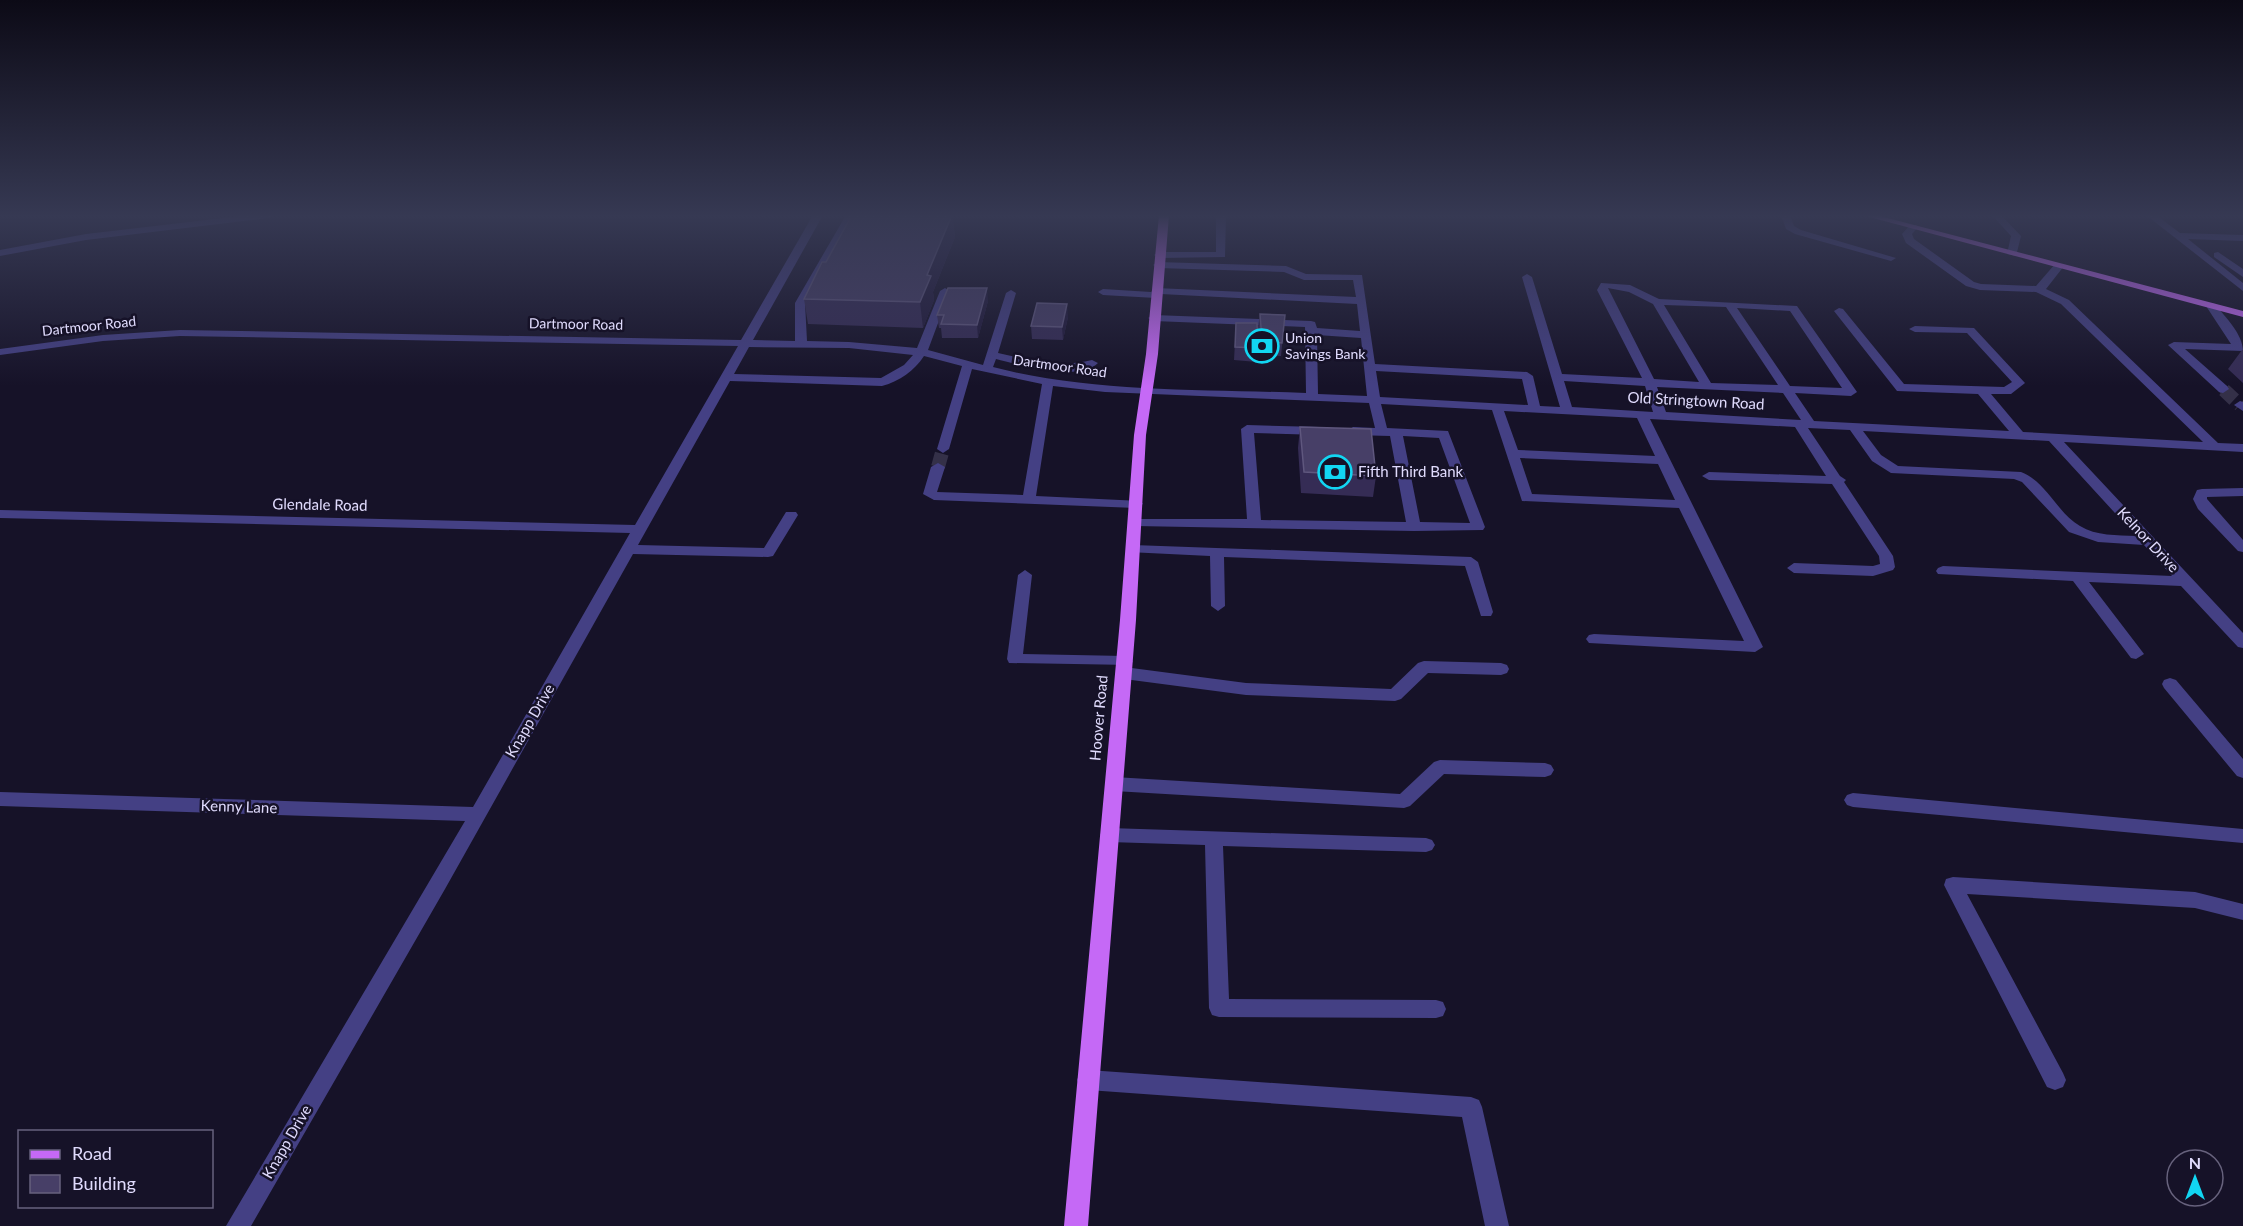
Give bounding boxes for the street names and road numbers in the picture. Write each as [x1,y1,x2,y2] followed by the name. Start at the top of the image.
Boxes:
[41,312,137,339] street label: Dartmoor Road
[529,314,623,333] street label: Dartmoor Road
[1012,351,1108,380] street label: Dartmoor Road
[1627,387,1765,413] street label: Old Stringtown Road
[272,494,368,514] street label: Glendale Road
[2114,503,2183,576] street label: Kelnor Drive
[1085,674,1111,761] street label: Hoover Road
[501,680,558,761] street label: Knapp Drive
[200,796,278,816] street label: Kenny Lane
[258,1101,315,1182] street label: Knapp Drive

